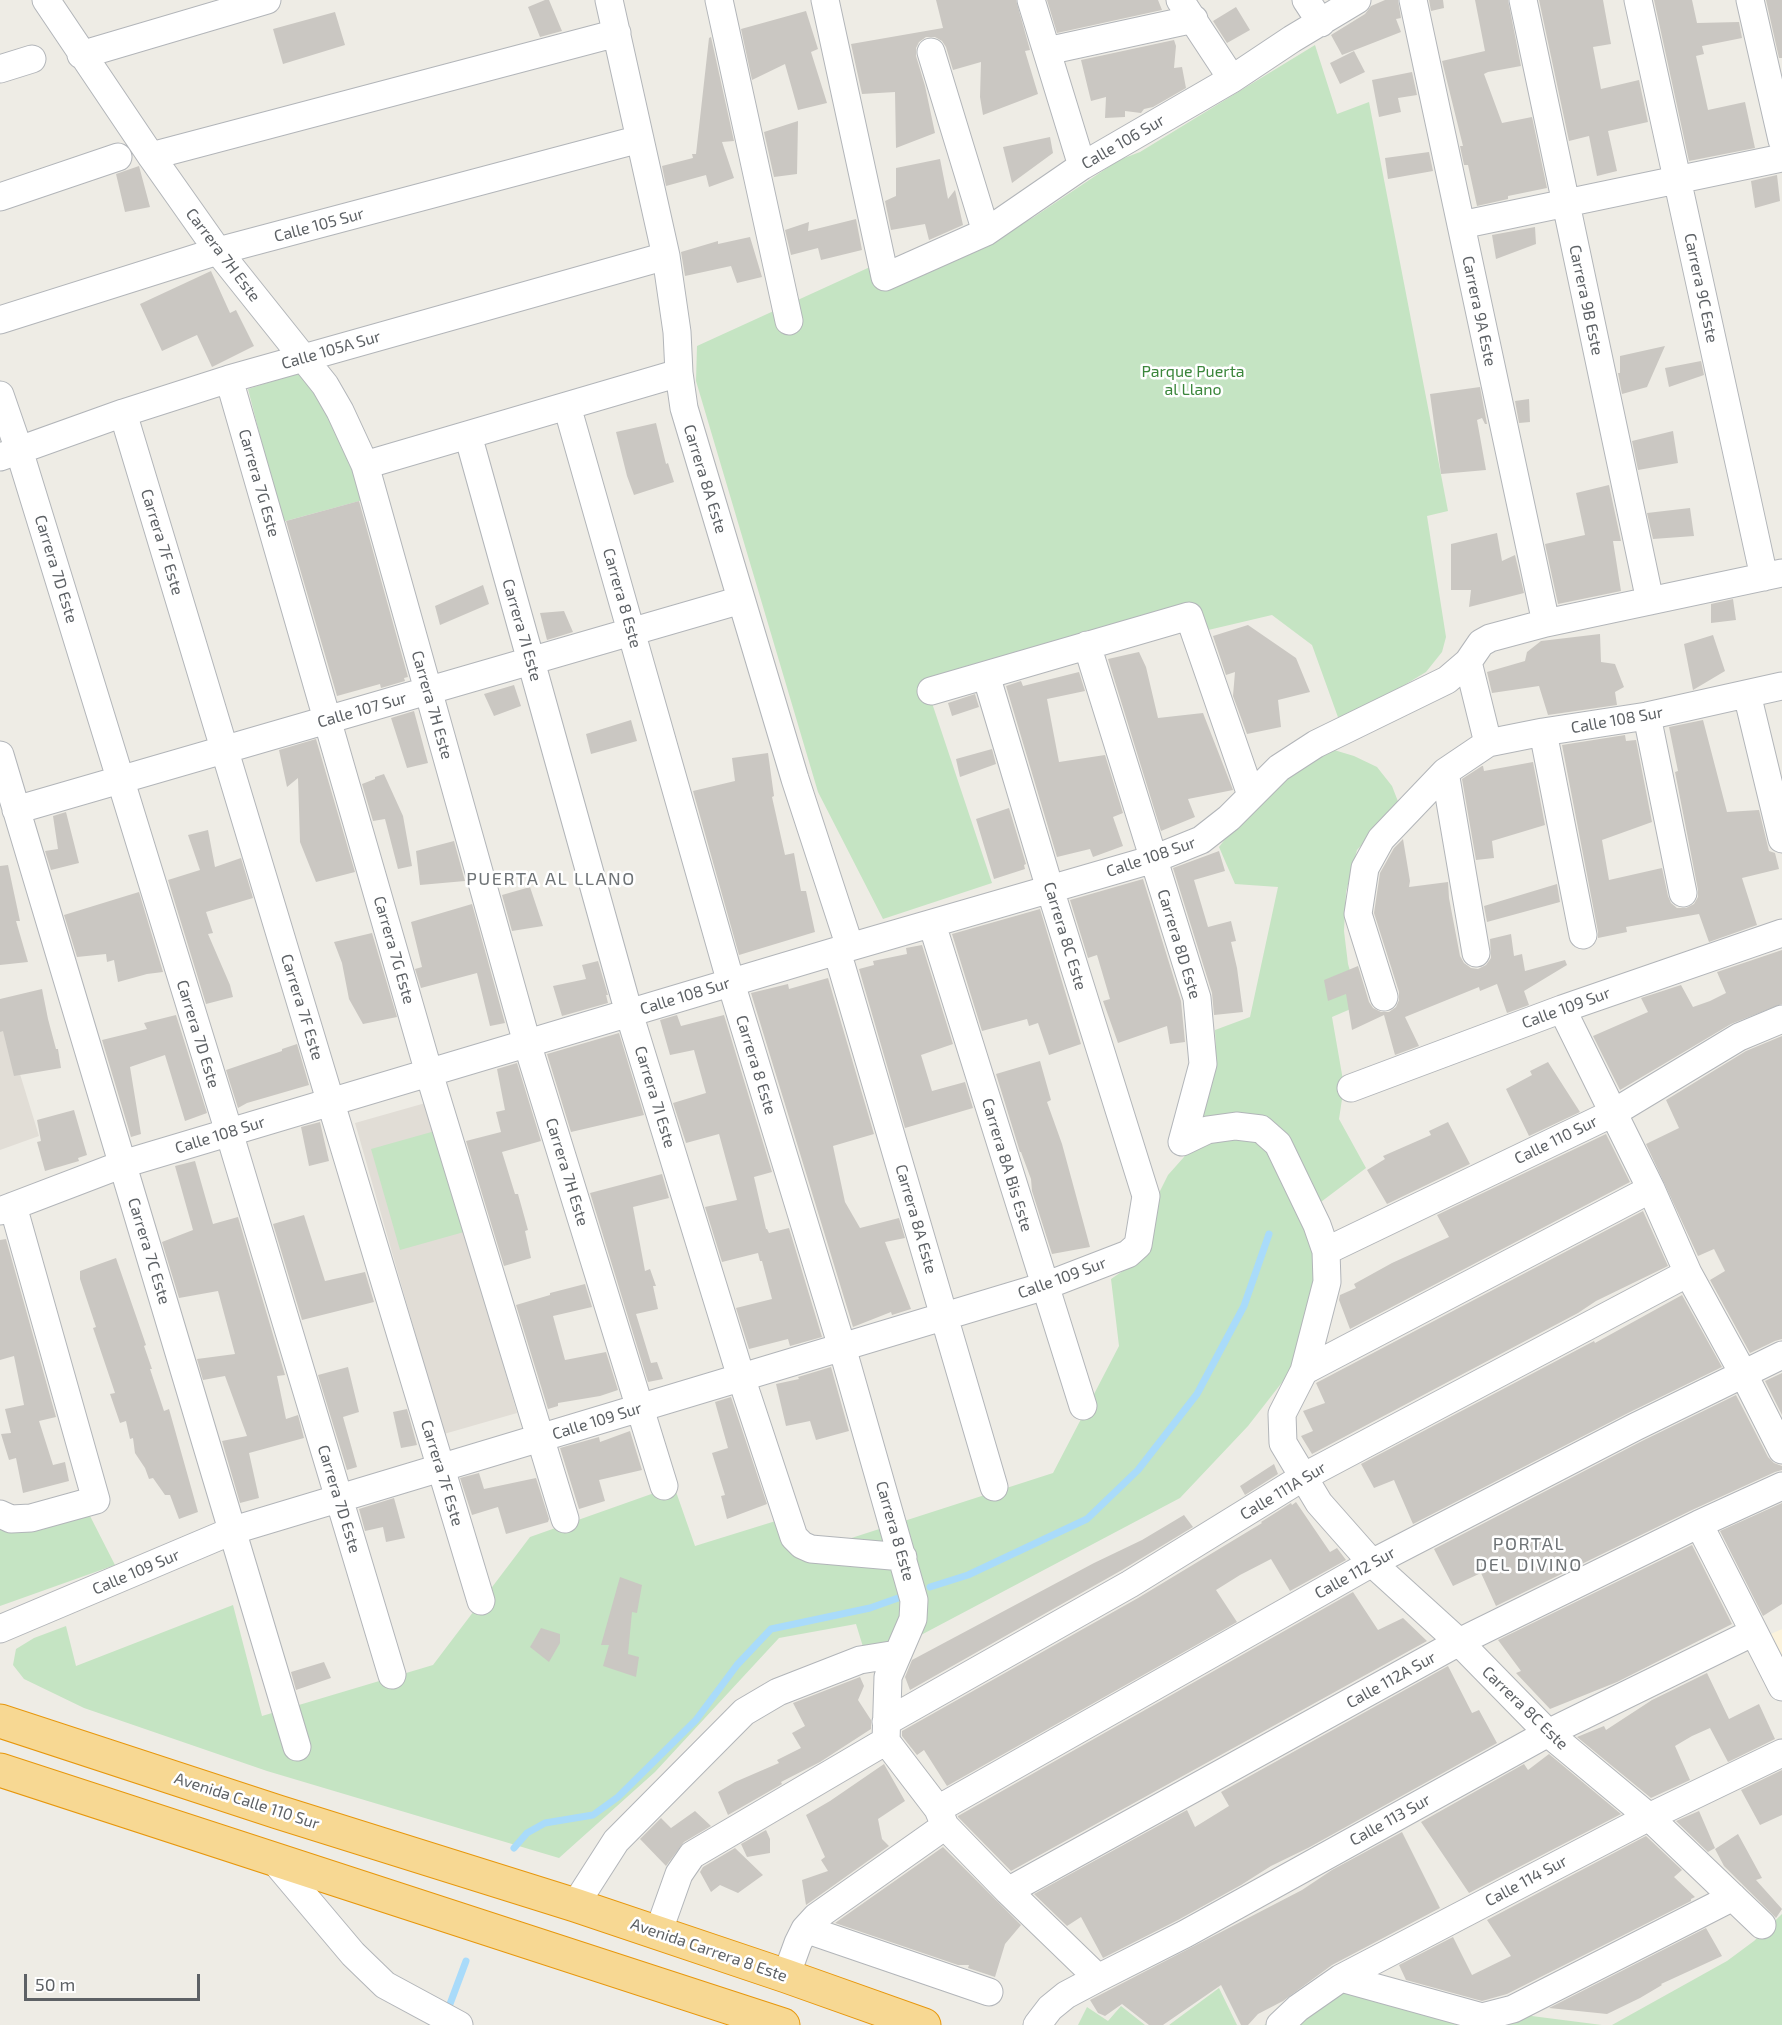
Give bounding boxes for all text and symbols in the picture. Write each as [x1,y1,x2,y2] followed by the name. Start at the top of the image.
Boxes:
[1078,110,1168,174] street label: Calle 106 Sur
[182,204,264,306] street label: Carrera 7H Este
[272,204,366,246] street label: Calle 105 Sur
[1680,231,1722,345] street label: Carrera 9C Este
[1565,243,1607,357] street label: Carrera 9B Este
[1458,254,1500,368] street label: Carrera 9A Este
[279,327,383,373] street label: Calle 105A Sur
[1141,362,1245,400] park label: Parque Puerta al Llano
[679,422,731,536] street label: Carrera 8A Este
[234,427,284,539] street label: Carrera 7G Este
[137,487,187,597] street label: Carrera 7F Este
[30,513,82,625] street label: Carrera 7D Este
[599,546,645,650] street label: Carrera 8 Este
[498,577,546,683] street label: Carrera 7I Este
[407,648,457,762] street label: Carrera 7H Este
[315,688,409,732] street label: Calle 107 Sur
[1569,702,1665,738] street label: Calle 108 Sur
[1104,833,1198,881] street label: Calle 108 Sur
[466,868,636,890] district label: PUERTA AL LLANO
[1039,880,1091,992] street label: Carrera 8C Este
[1153,887,1205,1001] street label: Carrera 8D Este
[369,894,419,1006] street label: Carrera 7G Este
[277,952,327,1062] street label: Carrera 7F Este
[638,973,732,1019] street label: Calle 108 Sur
[172,978,224,1090] street label: Carrera 7D Este
[1519,983,1613,1033] street label: Calle 109 Sur
[732,1013,780,1117] street label: Carrera 8 Este
[630,1044,680,1150] street label: Carrera 7I Este
[978,1096,1036,1234] street label: Carrera 8A Bis Este
[173,1112,267,1158] street label: Calle 108 Sur
[1511,1112,1601,1168] street label: Calle 110 Sur
[541,1116,593,1228] street label: Carrera 7H Este
[891,1162,941,1276] street label: Carrera 8A Este
[124,1195,174,1307] street label: Carrera 7C Este
[1015,1253,1109,1303] street label: Calle 109 Sur
[550,1398,644,1444] street label: Calle 109 Sur
[417,1418,467,1528] street label: Carrera 7F Este
[313,1443,365,1555] street label: Carrera 7D Este
[1237,1458,1329,1524] street label: Calle 111A Sur
[872,1479,918,1583] street label: Carrera 8 Este
[1475,1533,1583,1576] district label: PORTAL DEL DIVINO
[1311,1543,1399,1603] street label: Calle 112 Sur
[90,1545,182,1599] street label: Calle 109 Sur
[1343,1648,1439,1712] street label: Calle 112A Sur
[1478,1662,1572,1754] street label: Carrera 8C Este
[172,1768,322,1834] street label: Avenida Calle 110 Sur
[1346,1790,1434,1850] street label: Calle 113 Sur
[1482,1851,1570,1911] street label: Calle 114 Sur
[628,1914,790,1986] street label: Avenida Carrera 8 Este
[27,1962,202,2000] scale bar
[35,1973,75,1995] text: 50 m

